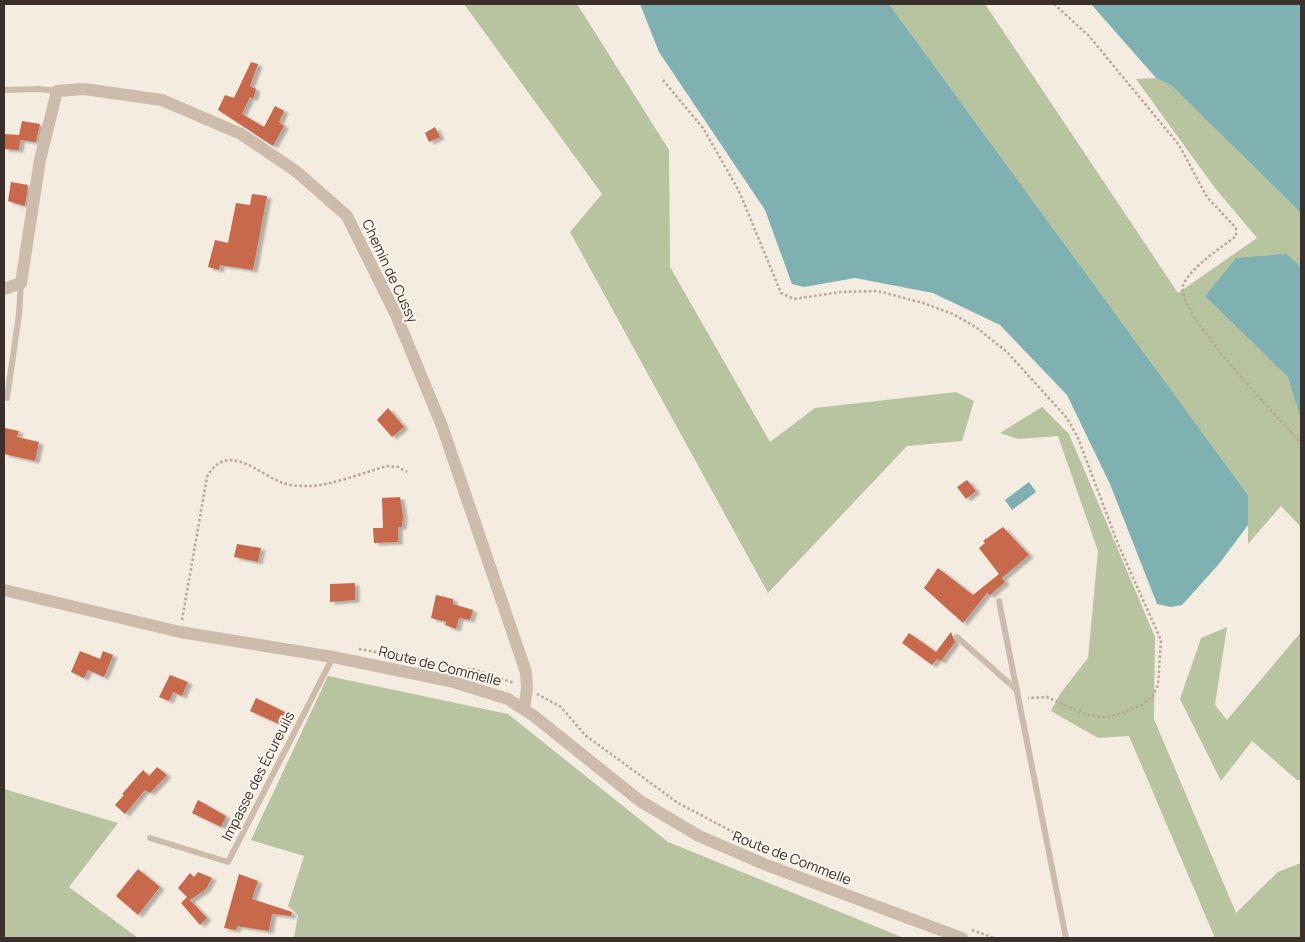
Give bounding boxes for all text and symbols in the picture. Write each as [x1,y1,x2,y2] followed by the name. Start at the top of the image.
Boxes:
[358,216,423,326] street label: Chemin de Cussy
[377,641,504,690] street label: Route de Commelle
[217,708,298,844] street label: Impasse des Écureuils
[730,826,854,889] street label: Route de Commelle

